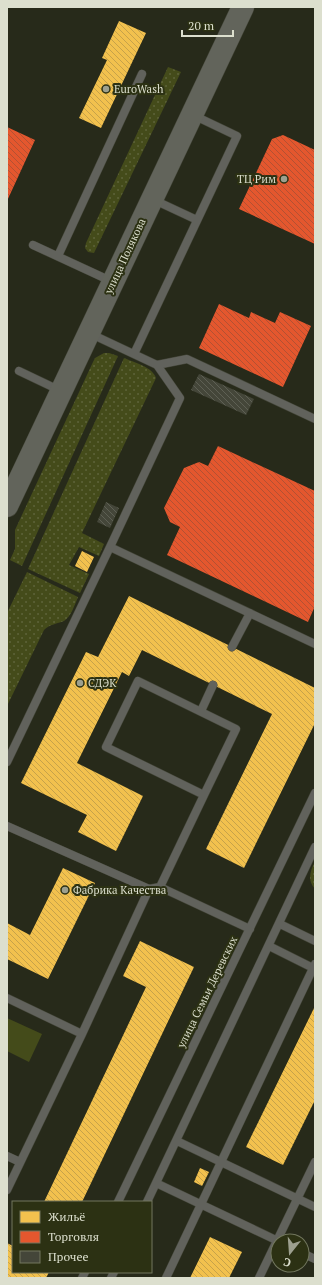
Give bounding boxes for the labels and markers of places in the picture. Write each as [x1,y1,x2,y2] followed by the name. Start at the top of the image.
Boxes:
[114,82,164,96] place label: EuroWash
[101,84,111,94] marker: EuroWash
[237,172,276,186] place label: ТЦ Рим
[279,174,289,184] marker: ТЦ Рим
[88,676,117,690] place label: СДЭК
[75,678,85,688] marker: СДЭК
[73,883,167,897] place label: Фабрика Качества
[60,885,70,895] marker: Фабрика Качества

